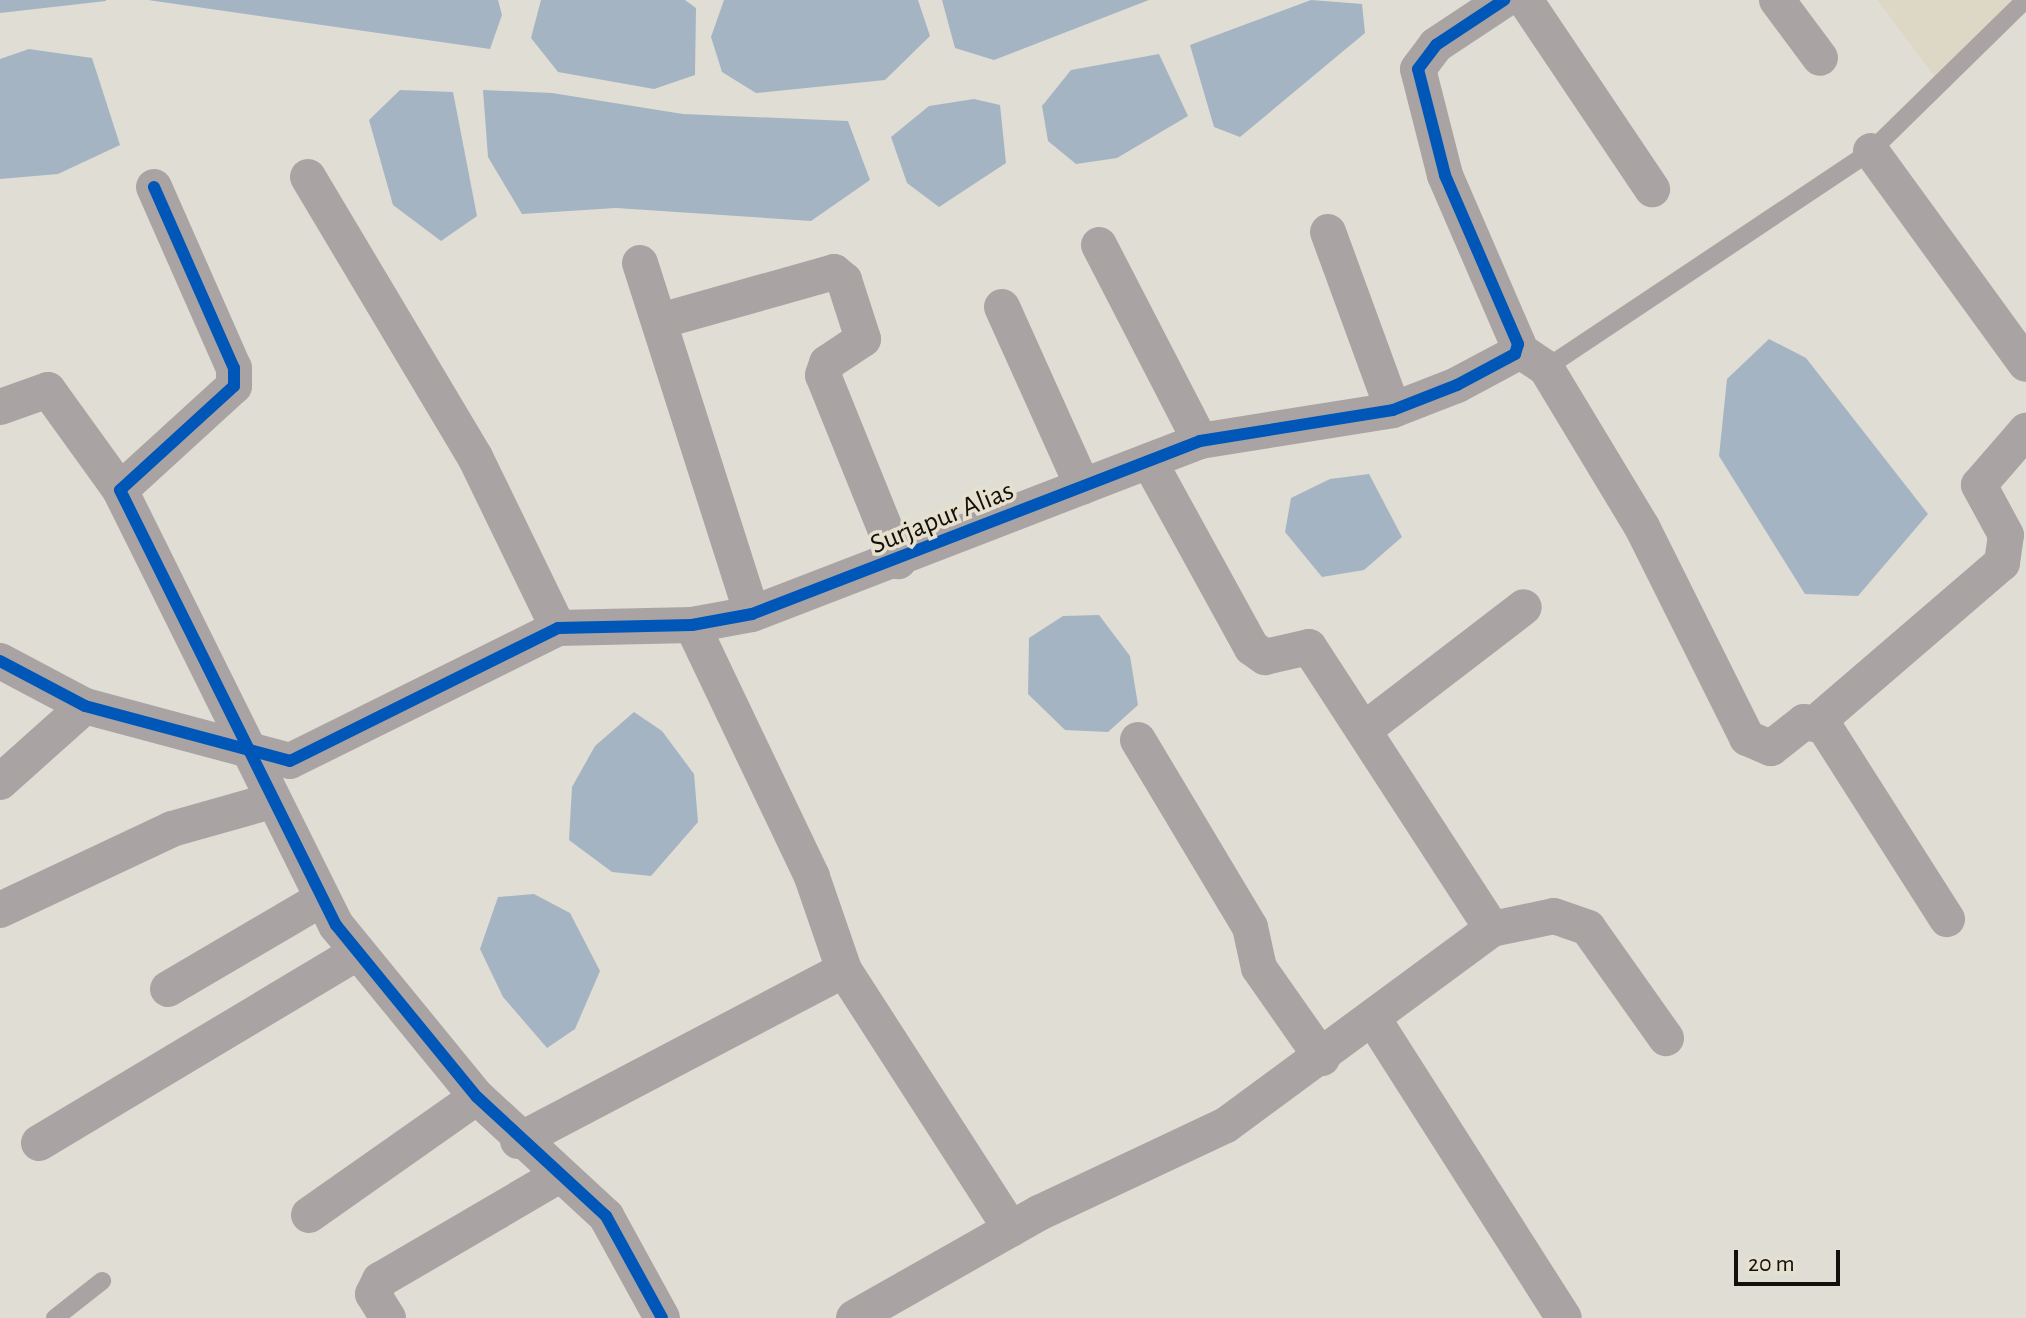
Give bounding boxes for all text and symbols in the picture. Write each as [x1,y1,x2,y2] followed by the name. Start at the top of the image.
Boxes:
[865,474,1019,562] street label: Surjapur Alias
[1738,1234,1844,1284] scale bar
[1748,1252,1795,1276] text: 20 m

